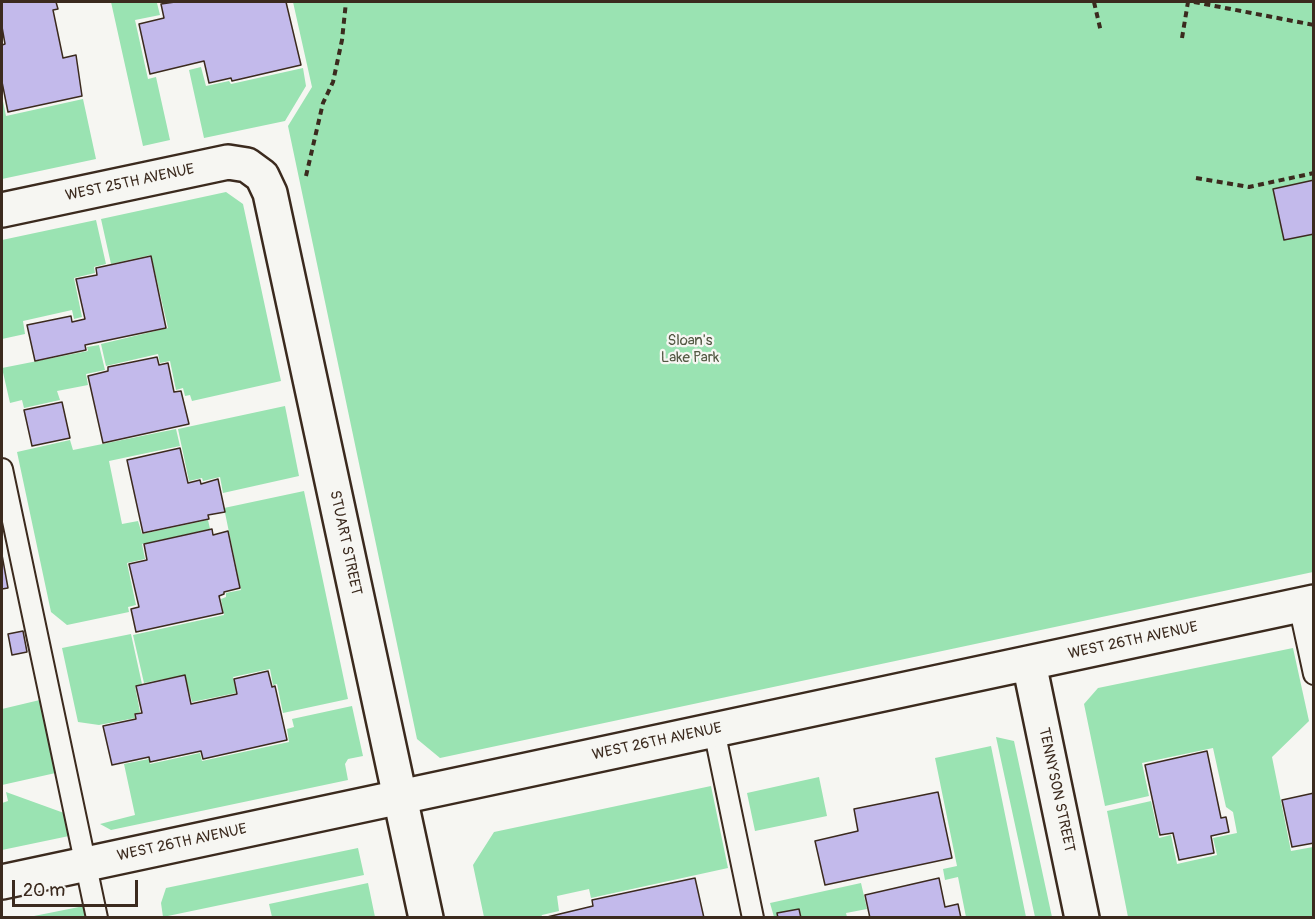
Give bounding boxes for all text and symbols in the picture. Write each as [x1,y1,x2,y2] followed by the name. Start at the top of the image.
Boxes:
[64,161,196,205] street label: WEST 25TH AVENUE
[661,332,719,367] park label: Sloan's Lake Park
[325,489,365,597] street label: STUART STREET
[1067,618,1199,664] street label: WEST 26TH AVENUE
[591,719,723,765] street label: WEST 26TH AVENUE
[1034,726,1078,854] street label: TENNYSON STREET
[116,820,248,866] street label: WEST 26TH AVENUE
[15,868,141,906] scale bar
[23,879,65,902] text: 20 m

